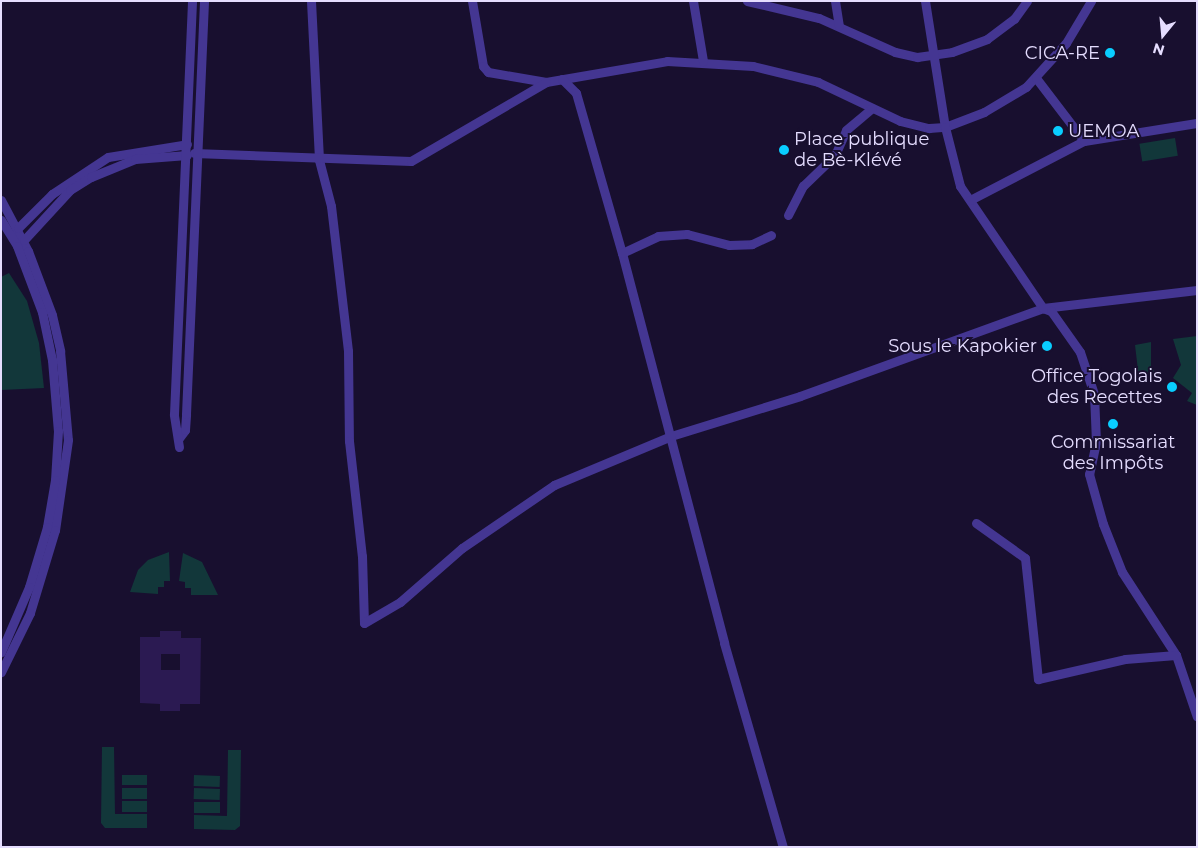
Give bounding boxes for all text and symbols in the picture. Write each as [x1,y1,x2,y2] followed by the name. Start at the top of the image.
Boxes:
[1138,10,1188,60] north arrow
[1151,39,1167,60] text: N
[1025,42,1100,64] place label: CICA-RE
[1104,47,1116,59] marker: CICA-RE
[1068,120,1139,142] place label: UEMOA
[1052,125,1064,137] marker: UEMOA
[794,129,929,172] place label: Place publique de Bè-Klévé
[778,144,790,156] marker: Place publique de Bè-Klévé
[888,335,1037,357] place label: Sous le Kapokier
[1041,340,1053,352] marker: Sous le Kapokier
[1031,366,1162,408] place label: Office Togolais des Recettes
[1166,381,1178,393] marker: Office Togolais des Recettes
[1107,418,1119,430] marker: Commissariat des Impôts
[1051,432,1175,474] place label: Commissariat des Impôts

